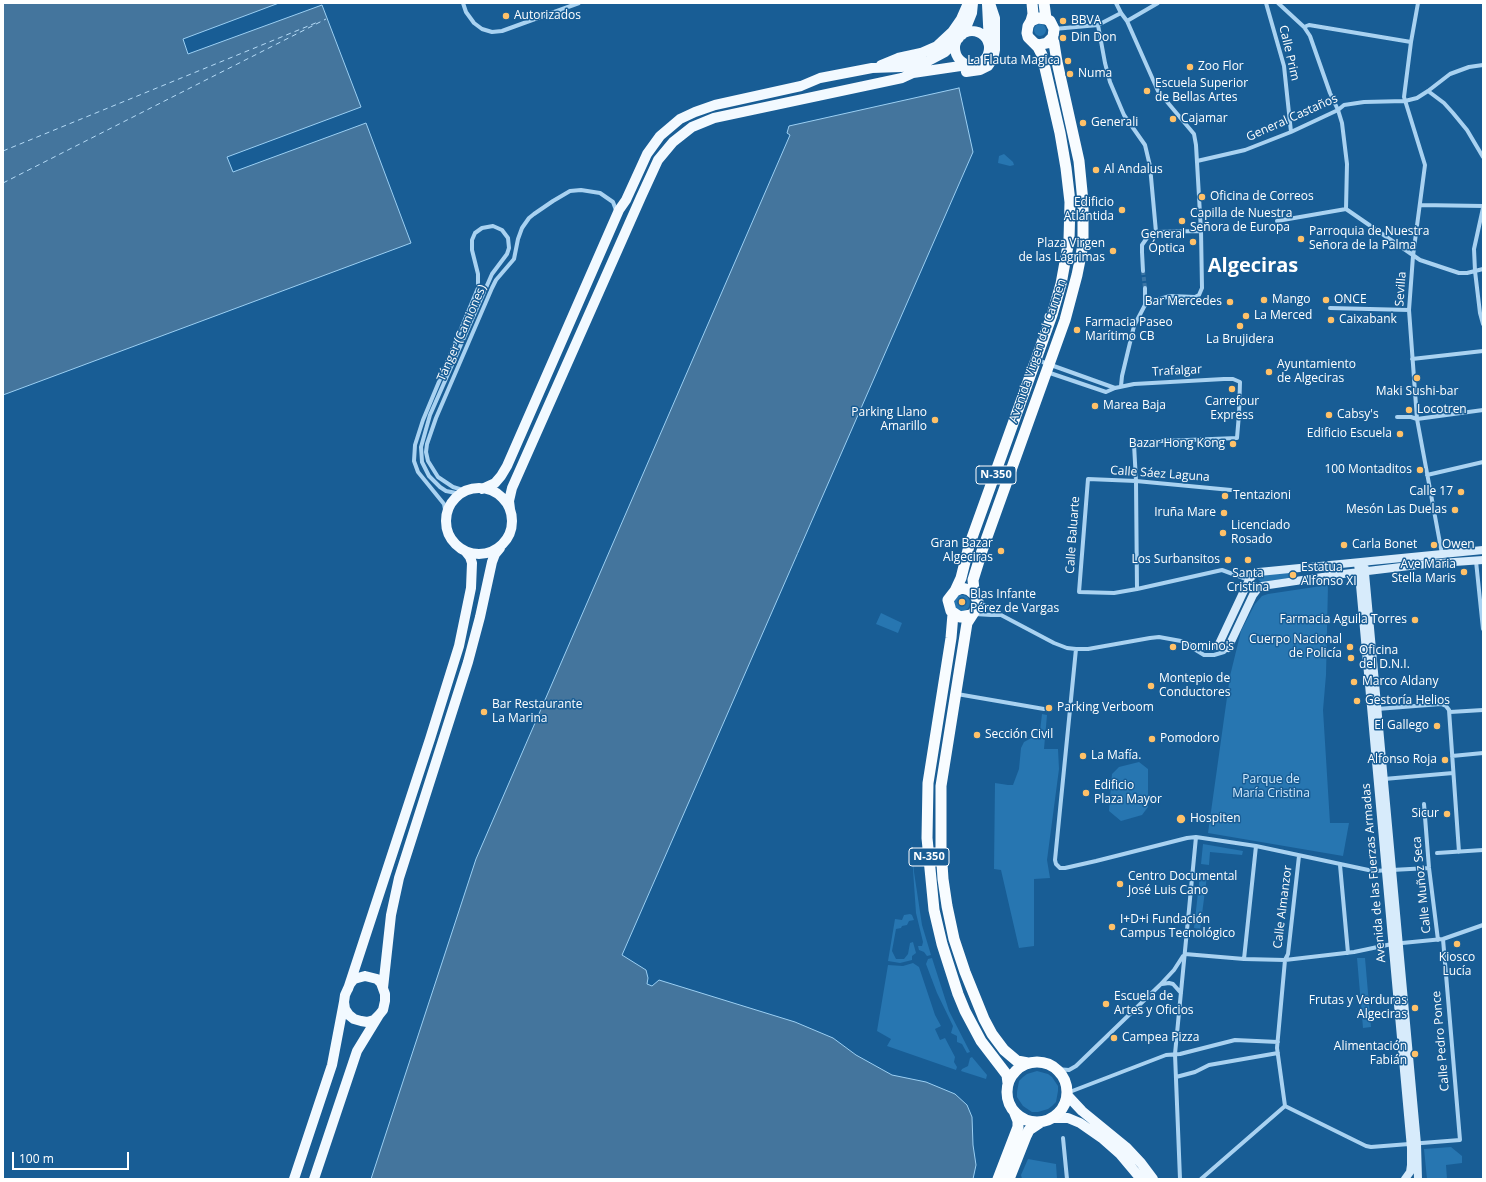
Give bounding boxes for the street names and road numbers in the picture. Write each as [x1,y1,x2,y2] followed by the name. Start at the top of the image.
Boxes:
[1276,24,1302,82] street label: Calle Prim
[1244,91,1340,145] street label: General Castaños
[1393,271,1409,307] street label: Sevilla
[1007,277,1069,425] street label: Avenida Virgen del Carmen
[434,282,490,384] street label: Tánger (Camiones)
[1152,363,1202,379] street label: Trafalgar
[1110,463,1210,485] street label: Calle Sáez Laguna
[976,466,1016,484] road number: N-350
[1063,496,1083,574] street label: Calle Baluarte
[1359,783,1389,963] street label: Avenida de las Fuerzas Armadas
[1410,836,1434,934] street label: Calle Muñoz Seca
[909,848,949,866] road number: N-350
[1271,865,1295,949] street label: Calle Almanzor
[1429,990,1453,1092] street label: Calle Pedro Ponce

